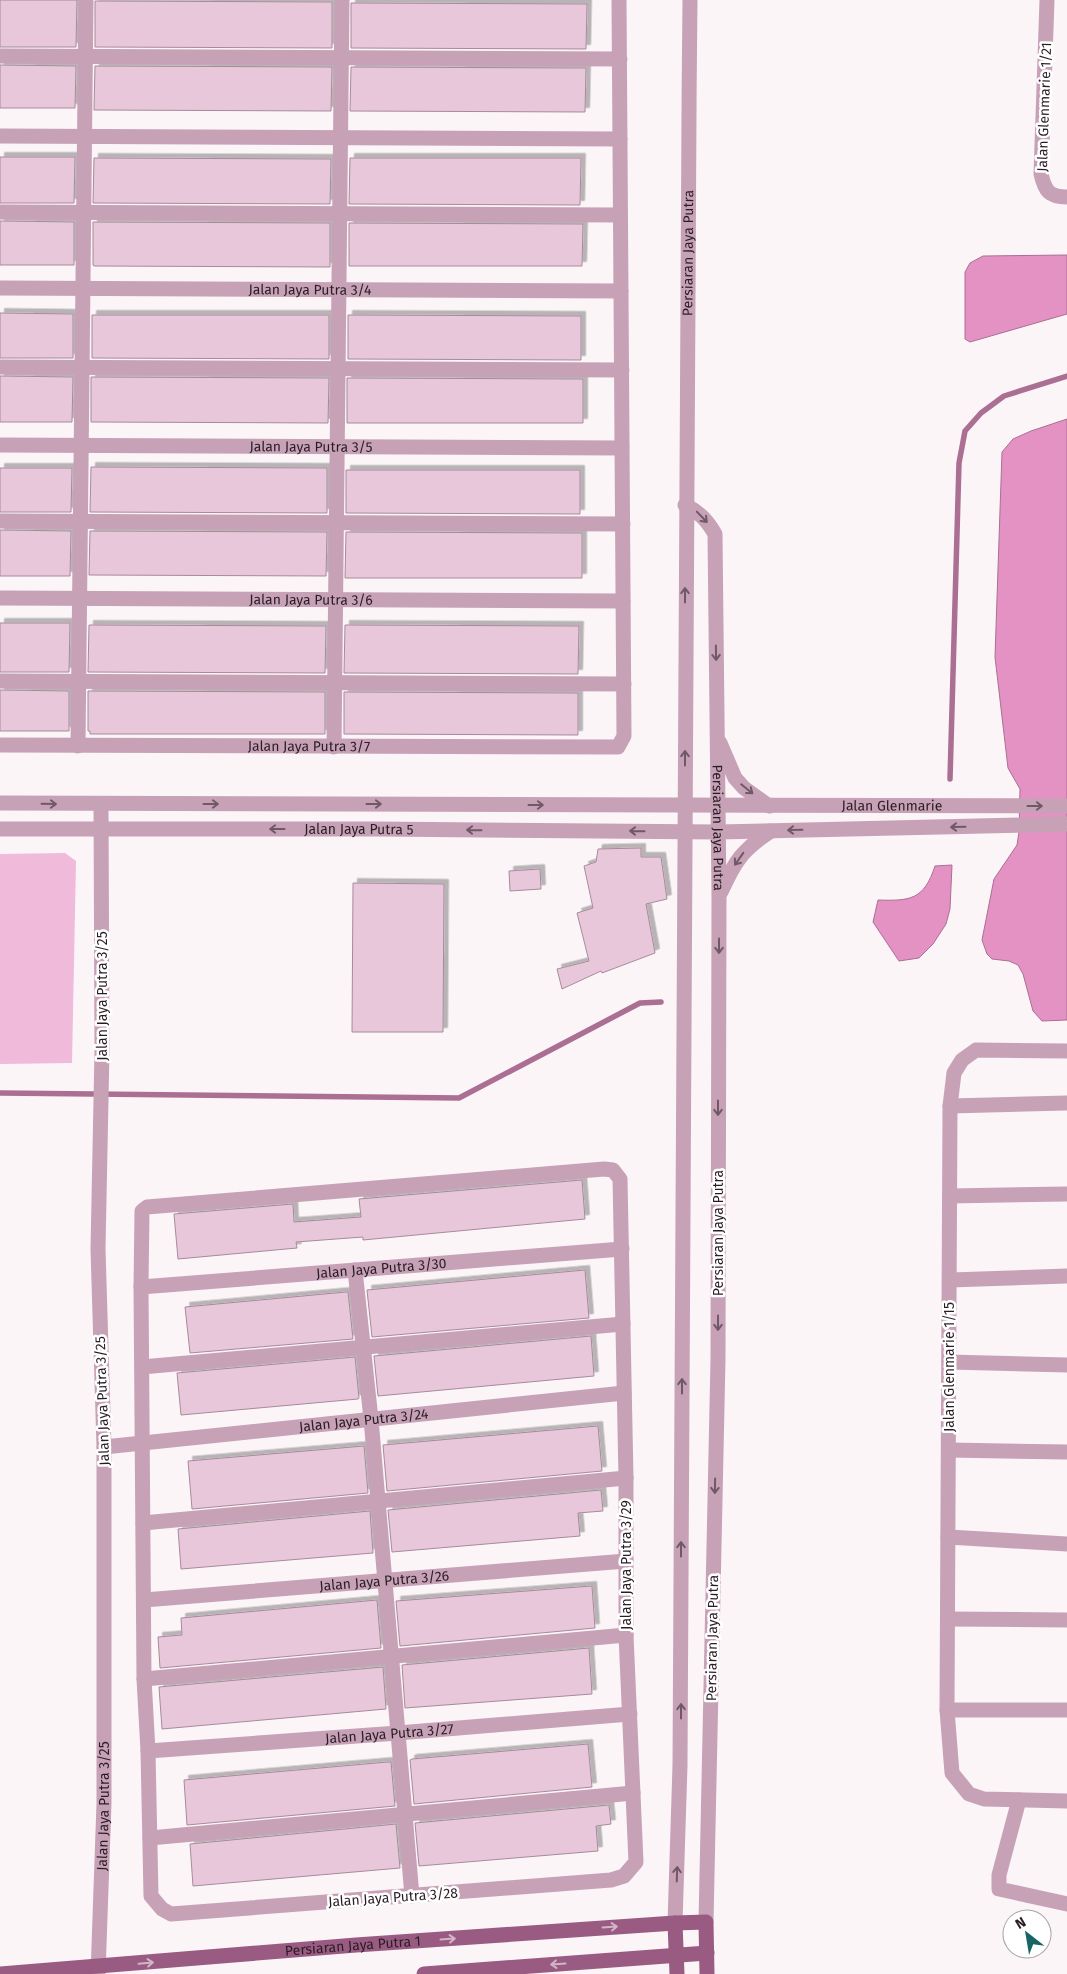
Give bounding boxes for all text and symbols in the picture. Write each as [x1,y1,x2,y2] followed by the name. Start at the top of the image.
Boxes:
[1034,42,1055,172] street label: Jalan Glenmarie 1/21
[679,190,697,316] street label: Persiaran Jaya Putra
[248,281,372,299] street label: Jalan Jaya Putra 3/4
[249,438,373,456] street label: Jalan Jaya Putra 3/5
[696,511,708,523] one-way arrow
[680,587,690,604] one-way arrow
[249,591,373,609] street label: Jalan Jaya Putra 3/6
[711,644,721,660] one-way arrow
[248,738,370,755] street label: Jalan Jaya Putra 3/7
[680,750,690,766] one-way arrow
[709,764,727,891] street label: Persiaran Jaya Putra
[740,784,753,795] one-way arrow
[842,797,942,815] street label: Jalan Glenmarie
[40,799,56,808] one-way arrow
[202,799,219,809] one-way arrow
[365,799,381,809] one-way arrow
[528,800,544,810] one-way arrow
[1026,801,1043,811] one-way arrow
[304,821,414,838] street label: Jalan Jaya Putra 5
[950,822,966,832] one-way arrow
[269,824,285,834] one-way arrow
[466,825,482,835] one-way arrow
[787,825,804,835] one-way arrow
[629,826,645,836] one-way arrow
[734,852,744,866] one-way arrow
[94,931,111,1061] street label: Jalan Jaya Putra 3/25
[714,938,723,954] one-way arrow
[713,1100,723,1116] one-way arrow
[710,1170,727,1296] street label: Persiaran Jaya Putra
[315,1255,447,1282] street label: Jalan Jaya Putra 3/30
[941,1302,958,1432] street label: Jalan Glenmarie 1/15
[713,1315,723,1331] one-way arrow
[92,1336,113,1466] street label: Jalan Jaya Putra 3/25
[677,1379,687,1395] one-way arrow
[298,1405,430,1436] street label: Jalan Jaya Putra 3/24
[710,1478,720,1494] one-way arrow
[618,1500,635,1630] street label: Jalan Jaya Putra 3/29
[676,1541,686,1558] one-way arrow
[319,1567,450,1595] street label: Jalan Jaya Putra 3/26
[703,1575,722,1701] street label: Persiaran Jaya Putra
[676,1704,685,1720] one-way arrow
[325,1720,454,1747] street label: Jalan Jaya Putra 3/27
[94,1741,113,1871] street label: Jalan Jaya Putra 3/25
[672,1866,682,1882] one-way arrow
[327,1884,459,1911] street label: Jalan Jaya Putra 3/28
[1002,1909,1052,1959] north arrow
[1012,1914,1029,1933] text: N
[602,1923,618,1932] one-way arrow
[284,1933,421,1960] street label: Persiaran Jaya Putra 1
[439,1934,455,1944] one-way arrow
[138,1958,154,1968] one-way arrow
[550,1960,566,1969] one-way arrow

